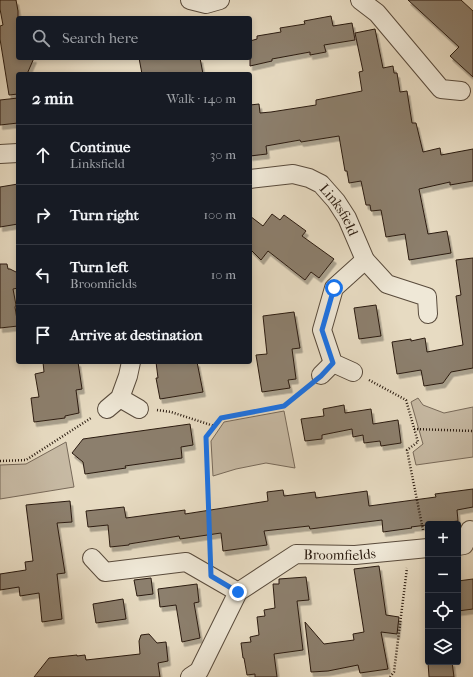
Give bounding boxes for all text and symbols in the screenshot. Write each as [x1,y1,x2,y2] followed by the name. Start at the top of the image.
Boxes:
[16,16,252,60] search box
[30,27,52,49] icon: search
[62,29,138,47] text: Search here
[32,88,73,108] text: 2 min
[167,91,236,106] text: Walk · 140 m
[70,138,130,156] text: Continue
[32,144,54,166] icon: ahead
[210,147,236,162] text: 30 m
[70,156,125,171] text: Linksfield
[316,180,362,239] street label: Linksfield
[32,204,54,226] icon: right
[70,206,139,224] text: Turn right
[203,207,236,222] text: 100 m
[70,258,128,276] text: Turn left
[32,264,54,286] icon: left
[211,267,236,282] text: 10 m
[70,276,137,291] text: Broomfields
[325,279,343,297] route start
[32,324,54,346] icon: arrive
[70,326,202,344] text: Arrive at destination
[425,521,461,665] map controls
[425,521,461,557] button: +
[304,545,377,564] street label: Broomfields
[425,557,461,593] button: −
[229,583,247,601] route end
[425,593,461,629] button: locate
[425,629,461,665] button: layers

